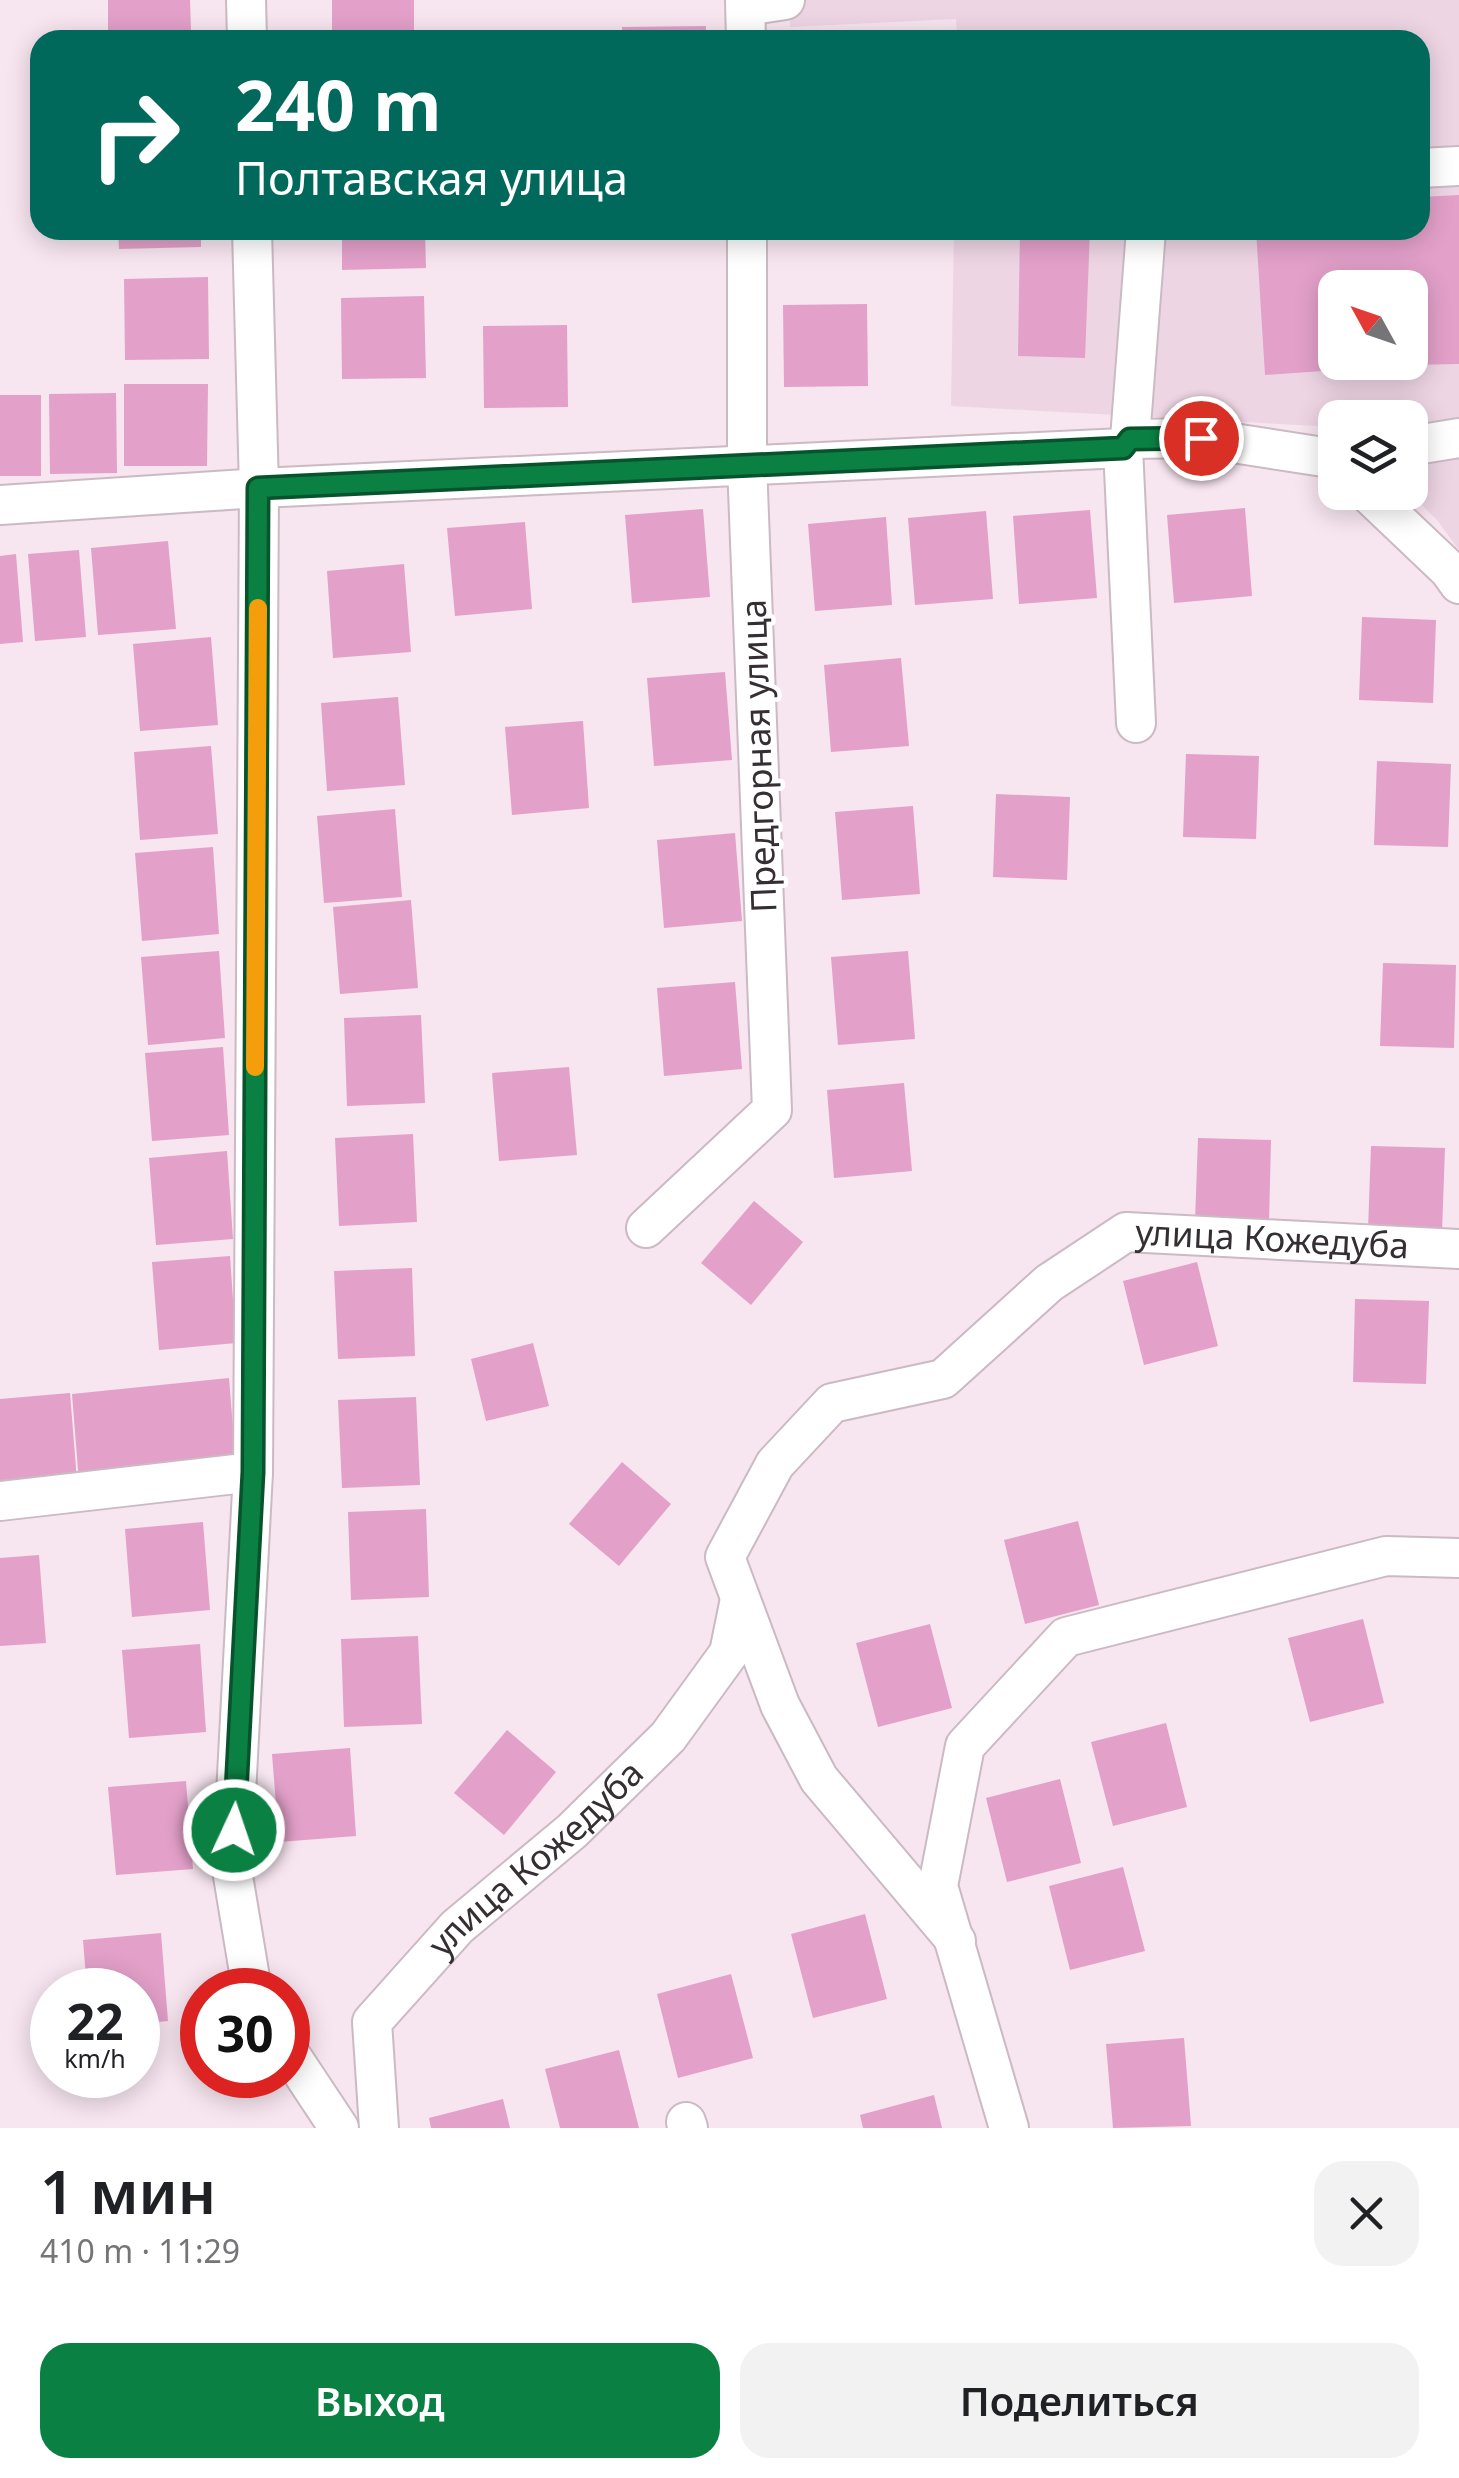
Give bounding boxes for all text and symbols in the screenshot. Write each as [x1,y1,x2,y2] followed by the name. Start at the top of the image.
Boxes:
[235,56,442,152] text: 240 m
[70,70,200,200] icon: right
[235,147,628,208] text: Полтавская улица
[1318,270,1428,380] north arrow
[1318,270,1428,510] map controls
[1159,396,1244,481] pin
[1318,400,1428,510] button: layers
[1174,411,1229,466] icon: arrive
[729,599,786,914] street label: Предгорная улица
[1134,1208,1410,1268] street label: улица Кожедуба
[417,1749,653,1966] street label: улица Кожедуба
[182,1778,286,1882] position arrow
[180,1968,310,2098] speed limit sign: 30
[66,1987,124,2055] text: 22
[64,2041,126,2075] text: km/h
[40,2150,216,2232] text: 1 мин
[1314,2161,1419,2266] button: close
[40,2229,240,2272] text: 410 m · 11:29
[40,2343,720,2458] button: Выход
[740,2343,1419,2458] button: Поделиться

